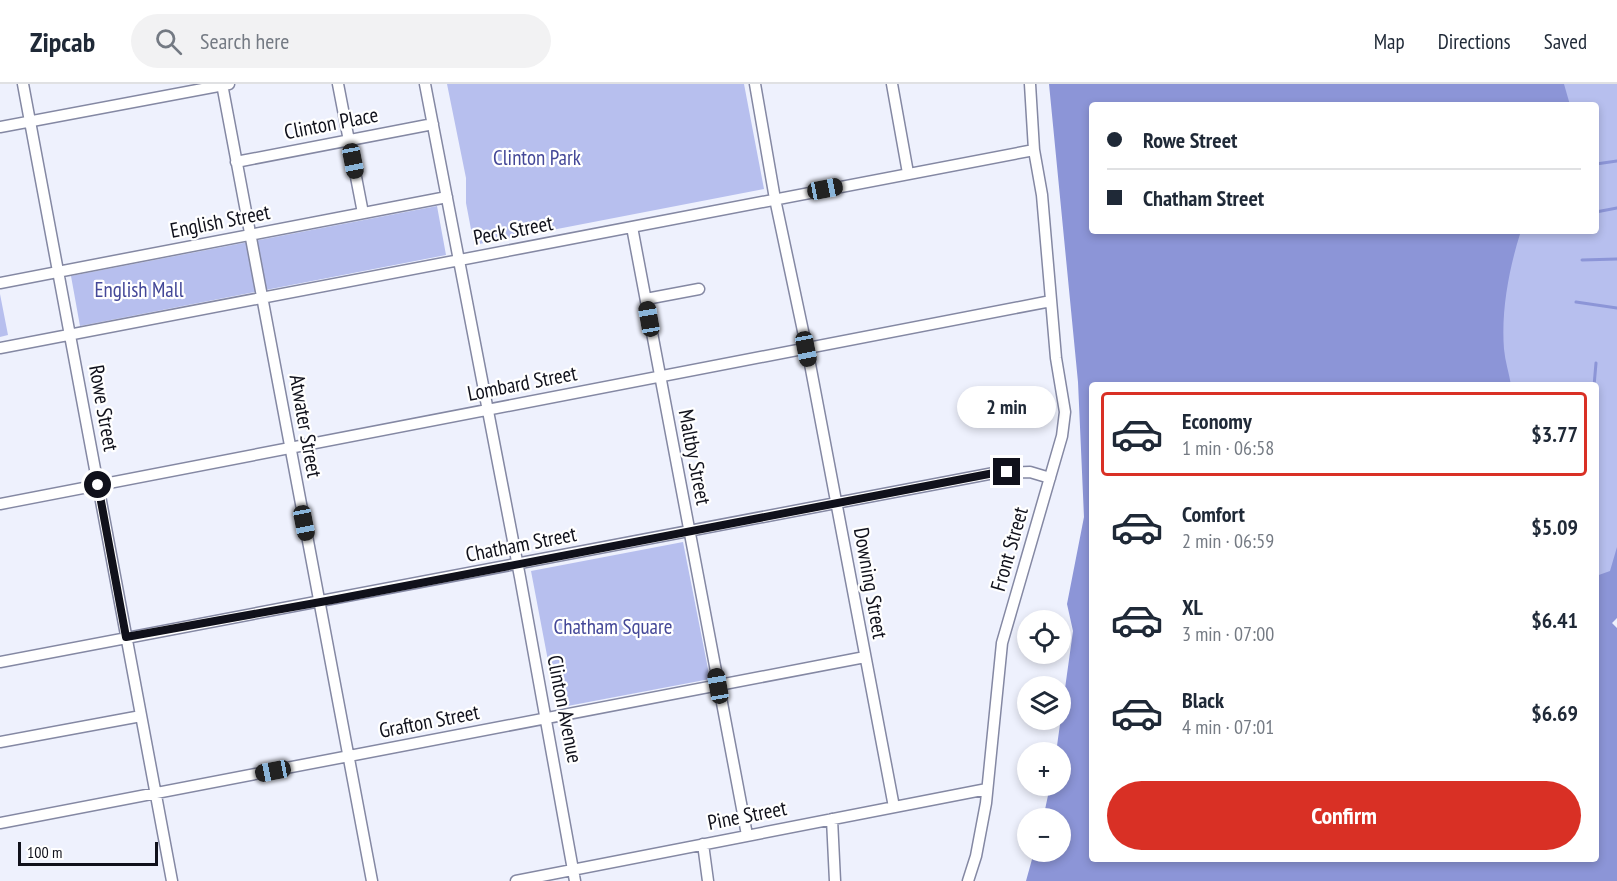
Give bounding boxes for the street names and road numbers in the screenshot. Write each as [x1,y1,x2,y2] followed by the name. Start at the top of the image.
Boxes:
[282,101,380,145] street label: Clinton Place
[168,198,272,244] street label: English Street
[471,209,555,251] street label: Peck Street
[465,359,579,407] street label: Lombard Street
[83,363,125,453] street label: Rowe Street
[284,372,328,480] street label: Atwater Street
[673,407,718,507] street label: Maltby Street
[984,504,1034,594] street label: Front Street
[463,520,579,568] street label: Chatham Street
[848,525,894,641] street label: Downing Street
[541,653,589,765] street label: Clinton Avenue
[377,698,482,744] street label: Grafton Street
[705,794,789,836] street label: Pine Street

